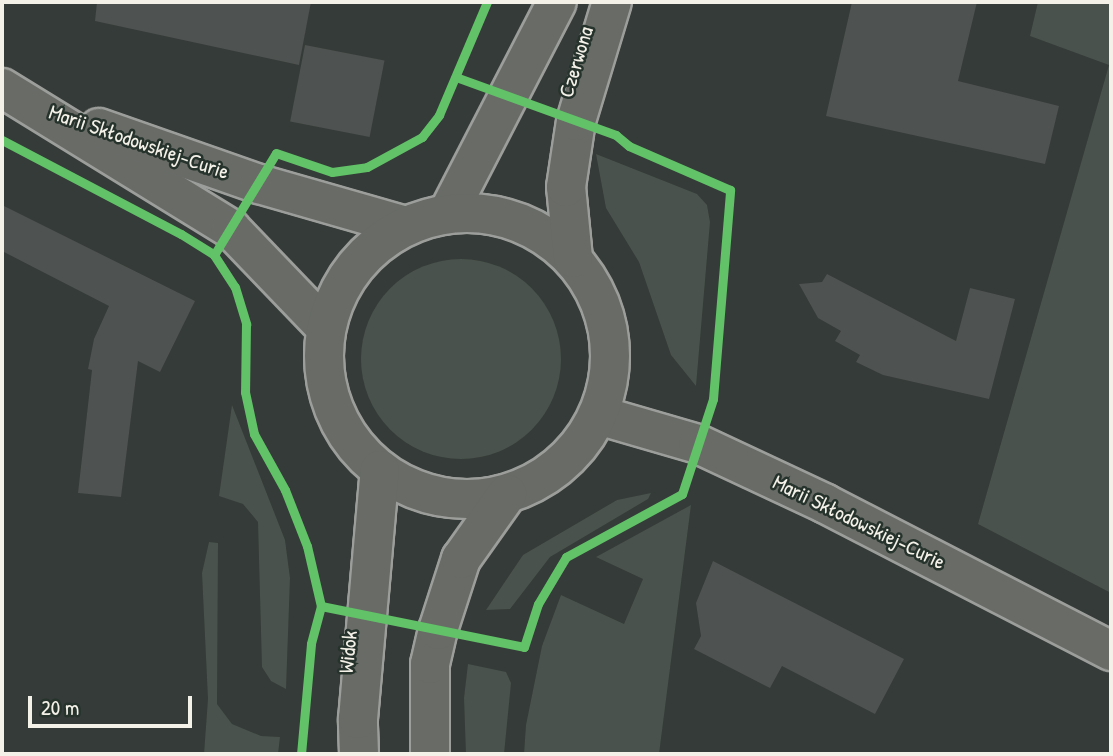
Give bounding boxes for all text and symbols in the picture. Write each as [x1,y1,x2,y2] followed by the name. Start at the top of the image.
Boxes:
[553,23,599,101] street label: Czerwona
[46,99,232,185] street label: Marii Skłodowskiej-Curie
[769,469,949,575] street label: Marii Skłodowskiej-Curie
[333,629,363,675] street label: Widok
[32,682,196,726] scale bar
[41,693,79,722] text: 20 m

